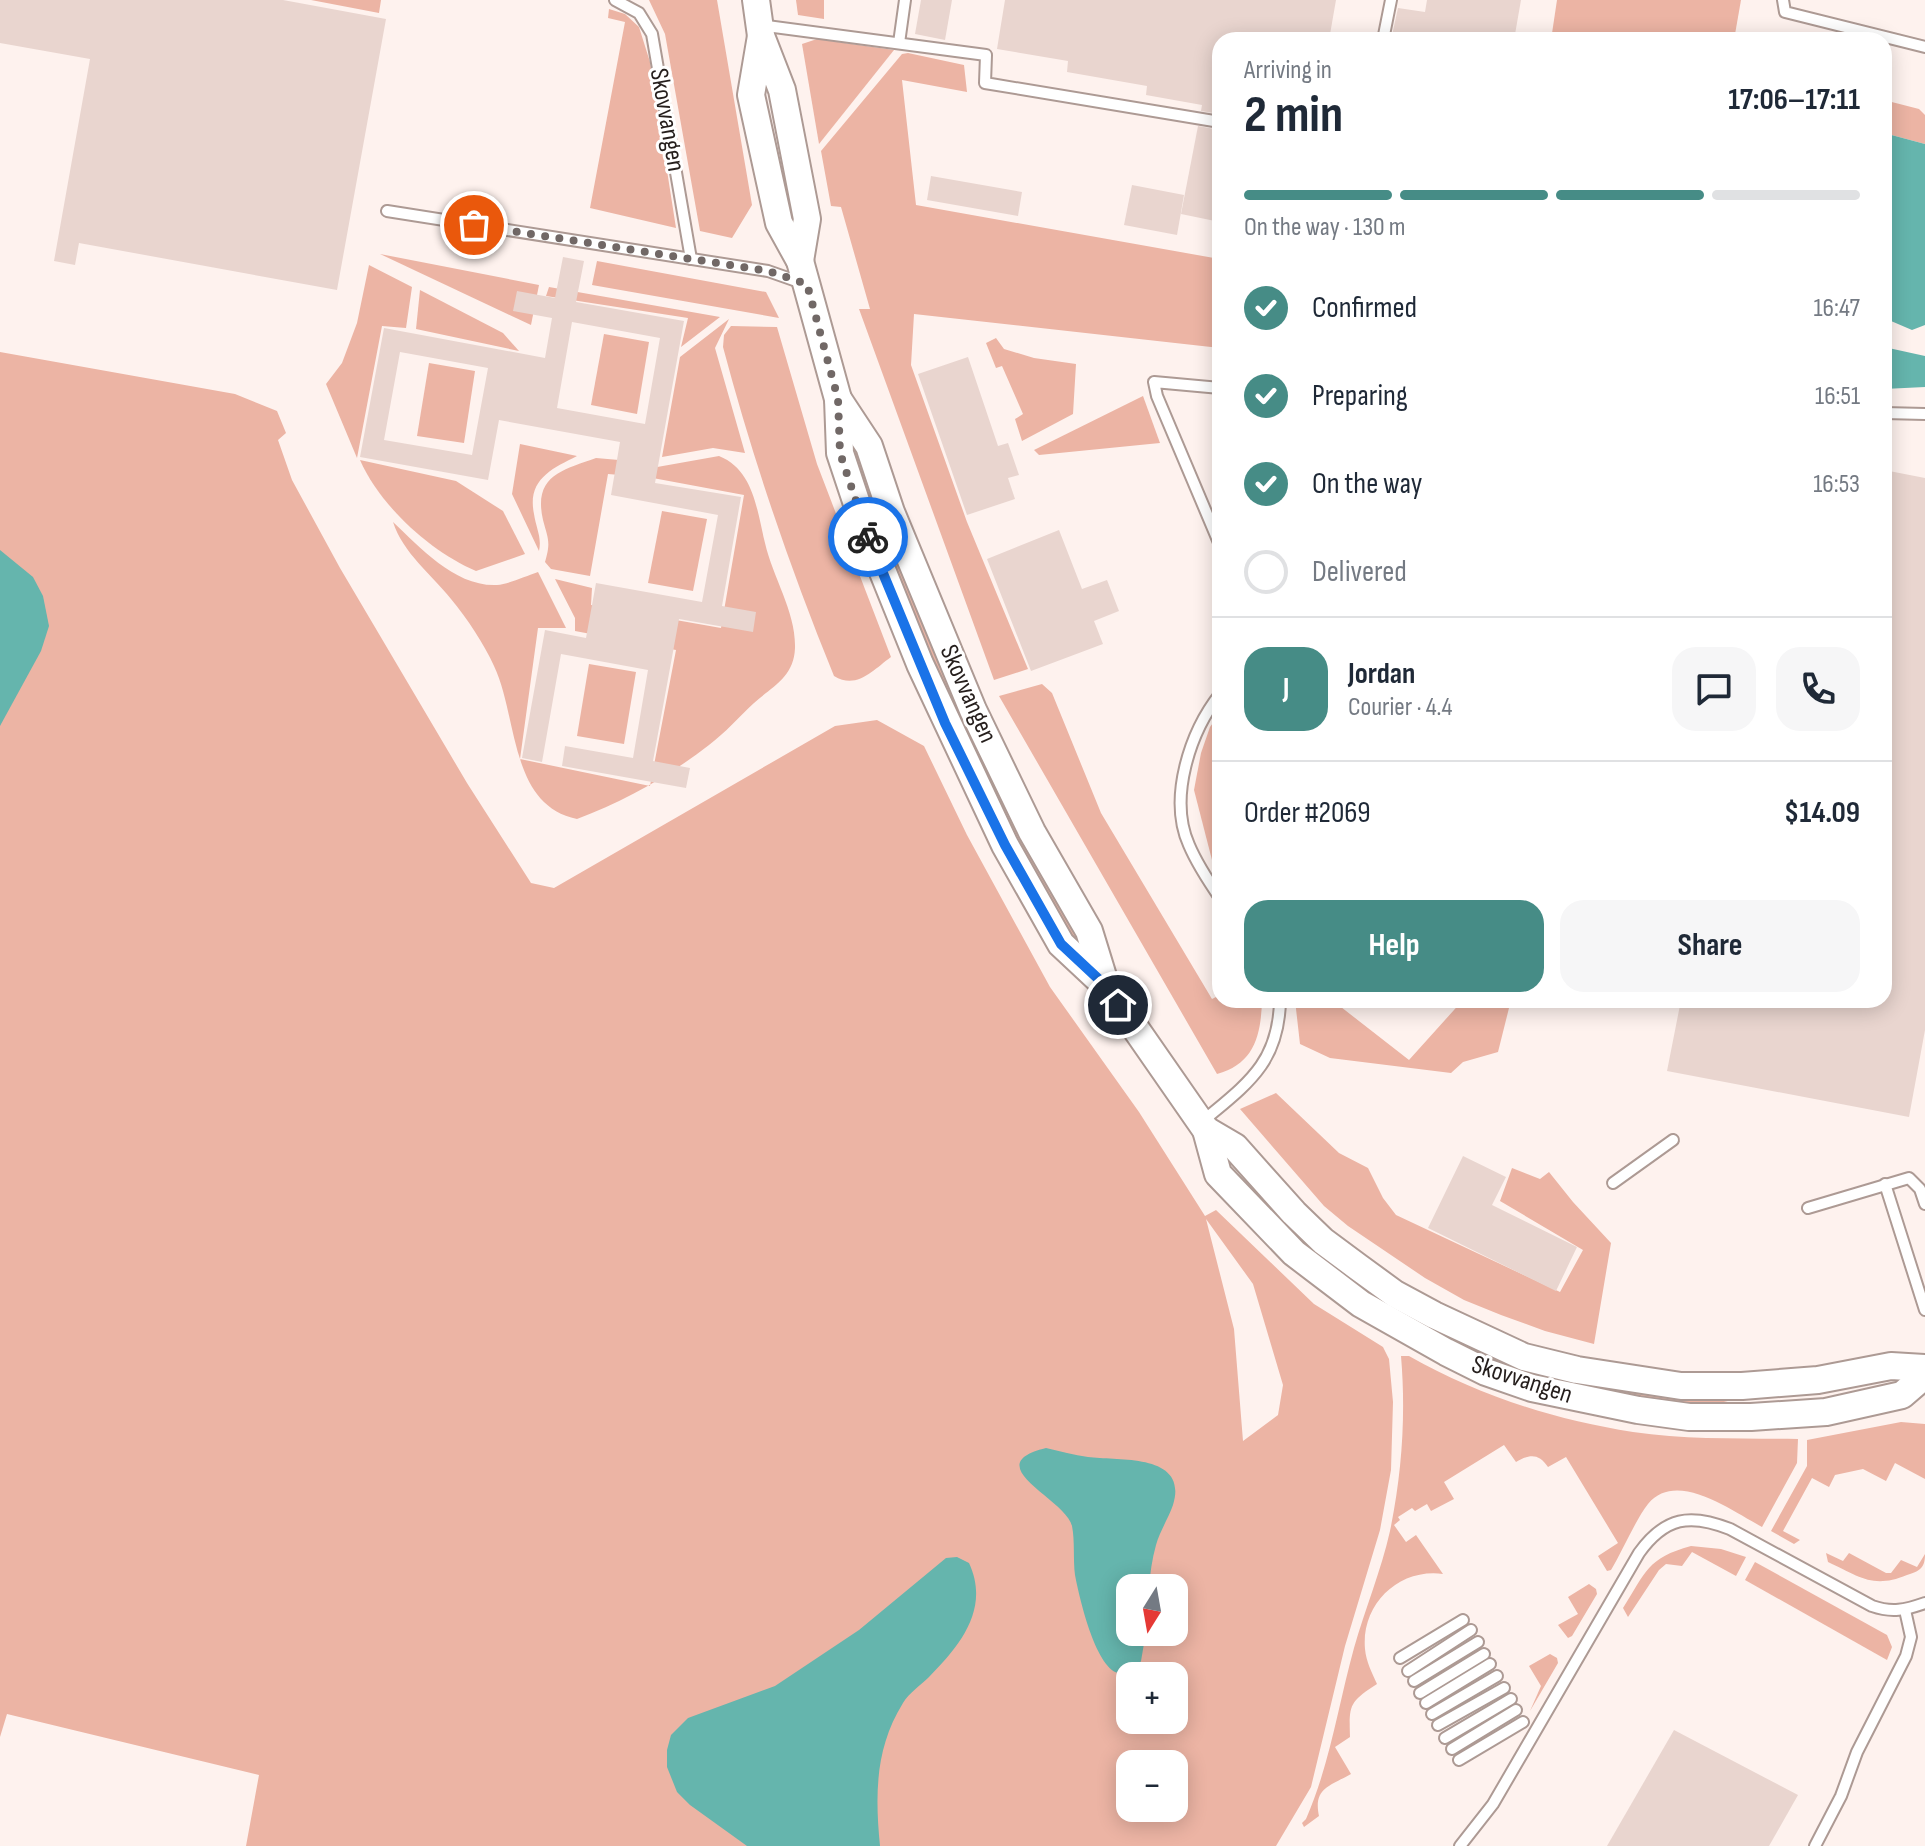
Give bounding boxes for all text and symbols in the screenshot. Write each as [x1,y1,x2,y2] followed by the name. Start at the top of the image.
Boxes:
[1244,55,1332,86] text: Arriving in
[643,66,691,174] street label: Skovvangen
[1728,82,1860,118] text: 17:06–17:11
[1244,84,1343,147] text: 2 min
[440,191,508,259] pin
[452,203,496,247] icon: bag
[1244,212,1406,243] text: On the way · 130 m
[1244,286,1288,330] icon: check
[1312,290,1417,326] text: Confirmed
[1814,293,1860,324] text: 16:47
[1244,374,1288,418] icon: check
[1312,378,1408,414] text: Preparing
[1815,381,1860,412] text: 16:51
[1244,462,1288,506] icon: check
[1312,466,1422,502] text: On the way
[1813,469,1860,500] text: 16:53
[828,497,908,577] courier
[846,515,890,559] icon: bike
[1312,554,1407,590] text: Delivered
[933,640,1003,748] street label: Skovvangen
[1672,647,1756,731] button: chat
[1776,647,1860,731] button: phone
[1348,656,1415,692] text: Jordan
[1283,671,1289,707] text: J
[1348,692,1452,723] text: Courier · 4.4
[1244,795,1371,831] text: Order #2069
[1784,795,1860,831] text: $14.09
[1244,900,1544,992] button: Help
[1560,900,1860,992] button: Share
[1084,971,1152,1039] pin
[1096,983,1140,1027] icon: home
[1468,1349,1576,1411] street label: Skovvangen
[1116,1574,1188,1646] north arrow
[1116,1574,1188,1822] map controls
[1116,1662,1188,1734] button: +
[1116,1750,1188,1822] button: −

